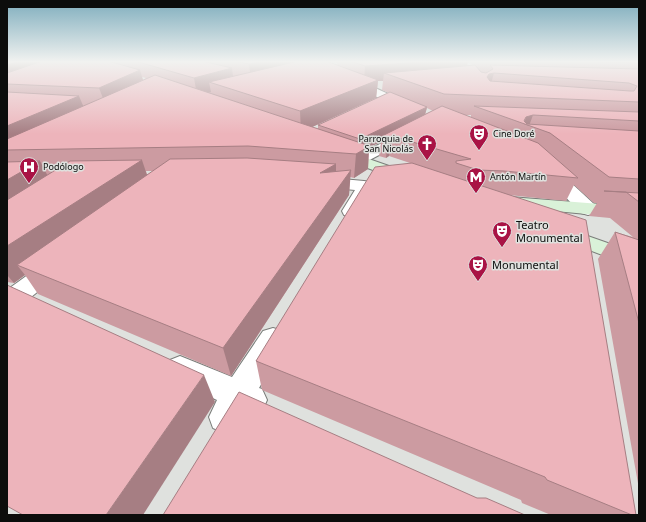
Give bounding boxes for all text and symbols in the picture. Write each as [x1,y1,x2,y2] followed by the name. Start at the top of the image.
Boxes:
[468,123,490,151] theatre icon: Cine Doré
[493,127,535,140] place label: Cine Doré
[358,132,413,155] place label: Parroquia de San Nicolás
[416,133,438,161] church icon: Parroquia de San Nicolás
[18,156,40,184] hospital icon: Podólogo
[43,160,84,173] place label: Podólogo
[465,166,487,194] metro station icon: Antón Martín
[490,170,546,183] place label: Antón Martín
[516,217,583,245] place label: Teatro Monumental
[491,220,513,248] theatre icon: Teatro Monumental
[467,254,489,282] theatre icon: Monumental
[492,257,559,272] place label: Monumental

